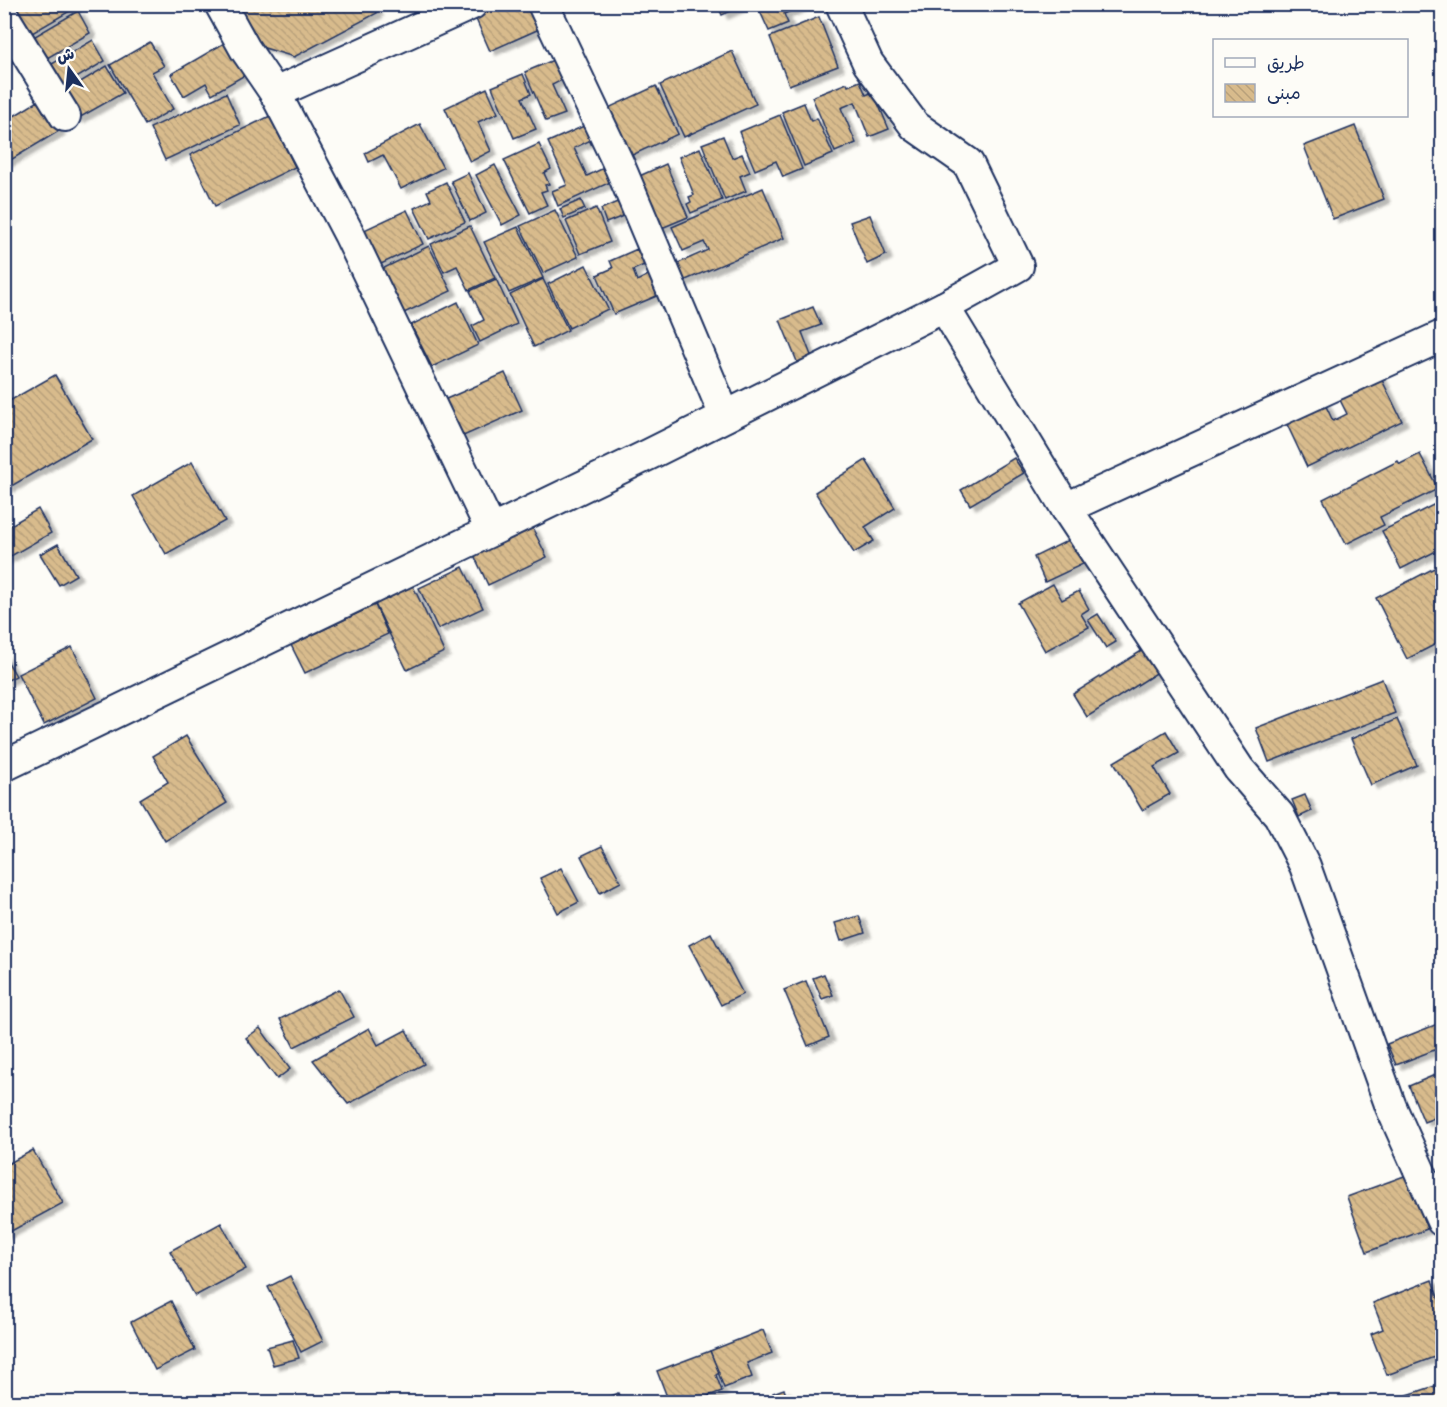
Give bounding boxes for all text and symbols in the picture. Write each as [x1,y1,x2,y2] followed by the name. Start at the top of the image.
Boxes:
[39,39,99,99] north arrow
[1213,39,1408,117] legend
[54,43,76,66] text: ش
[1267,51,1305,74] text: طريق
[1267,81,1301,104] text: مبنى

